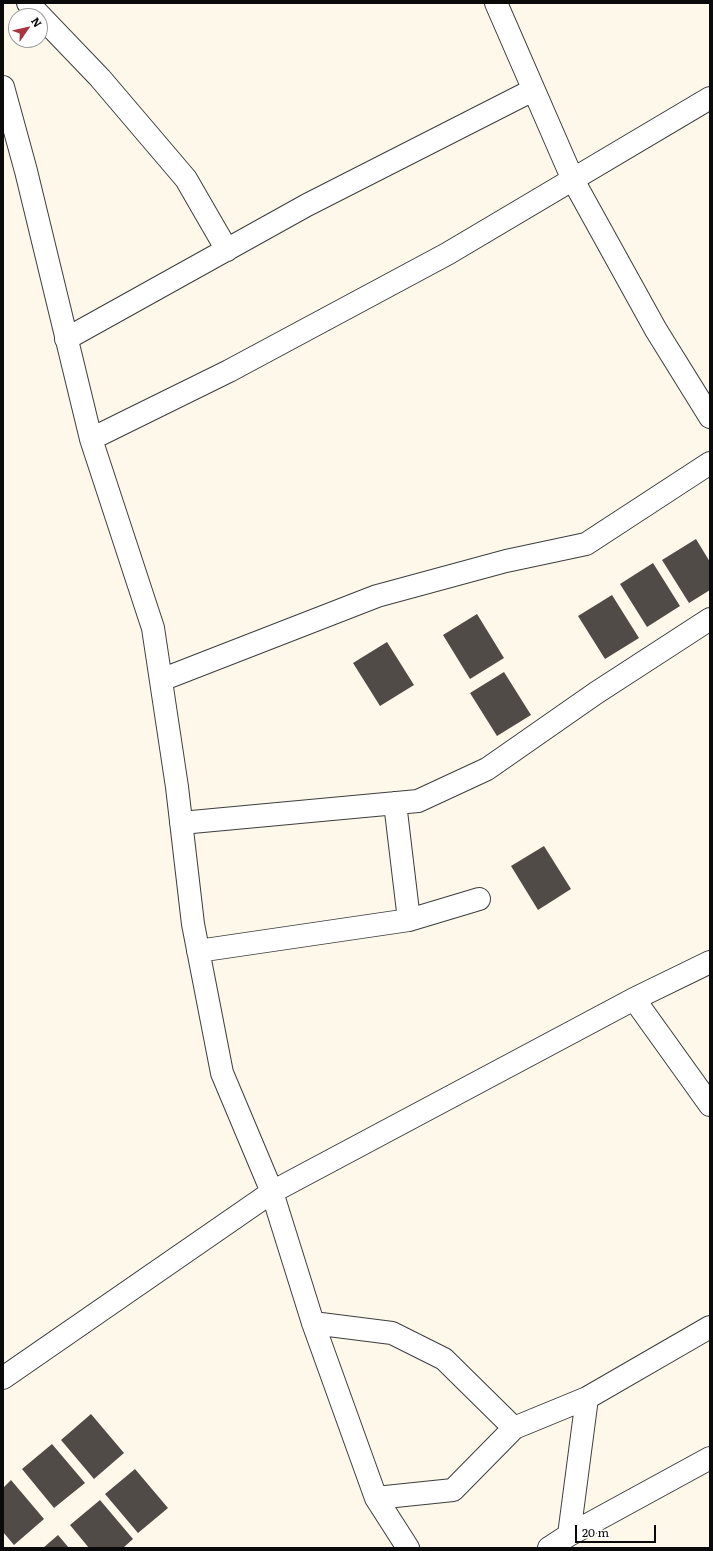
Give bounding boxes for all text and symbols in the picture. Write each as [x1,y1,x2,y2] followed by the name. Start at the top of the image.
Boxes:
[8,8,48,48] north arrow
[28,14,46,30] text: N
[577,1517,658,1543] scale bar
[582,1523,609,1541] text: 20 m

